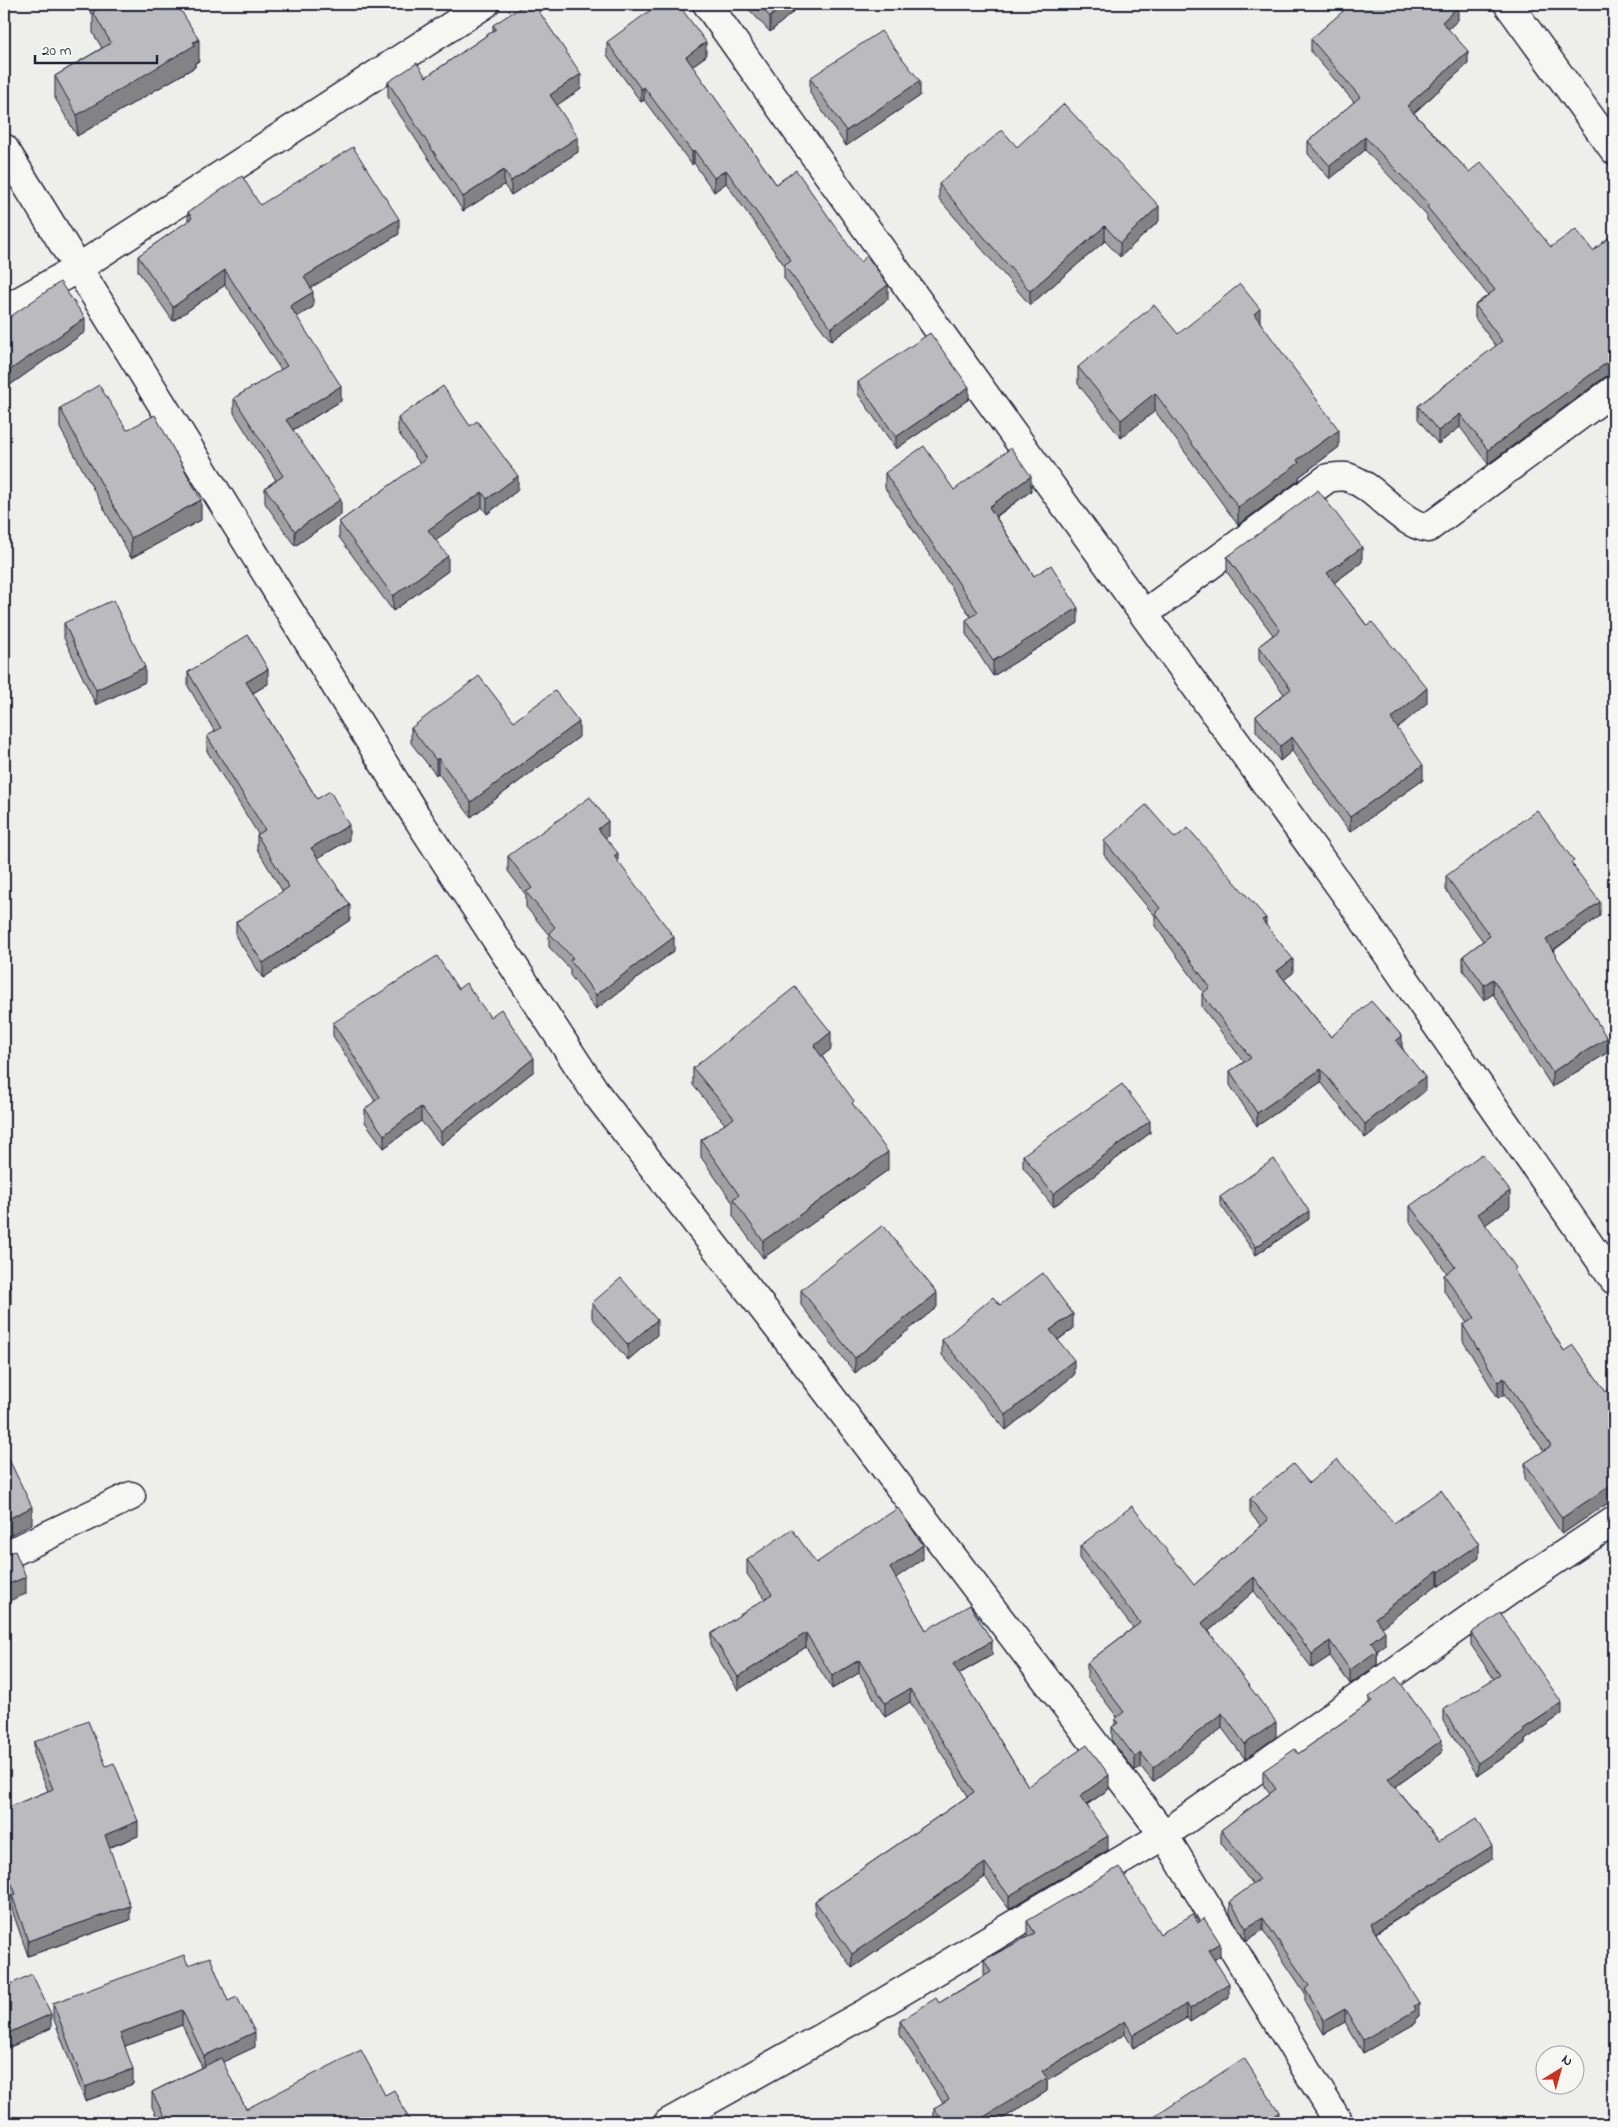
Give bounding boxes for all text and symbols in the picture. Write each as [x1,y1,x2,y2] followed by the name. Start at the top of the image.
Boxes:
[35,32,158,64] scale bar
[42,40,72,62] text: 20 m
[1536,2044,1586,2094] north arrow
[1557,2050,1577,2072] text: N

